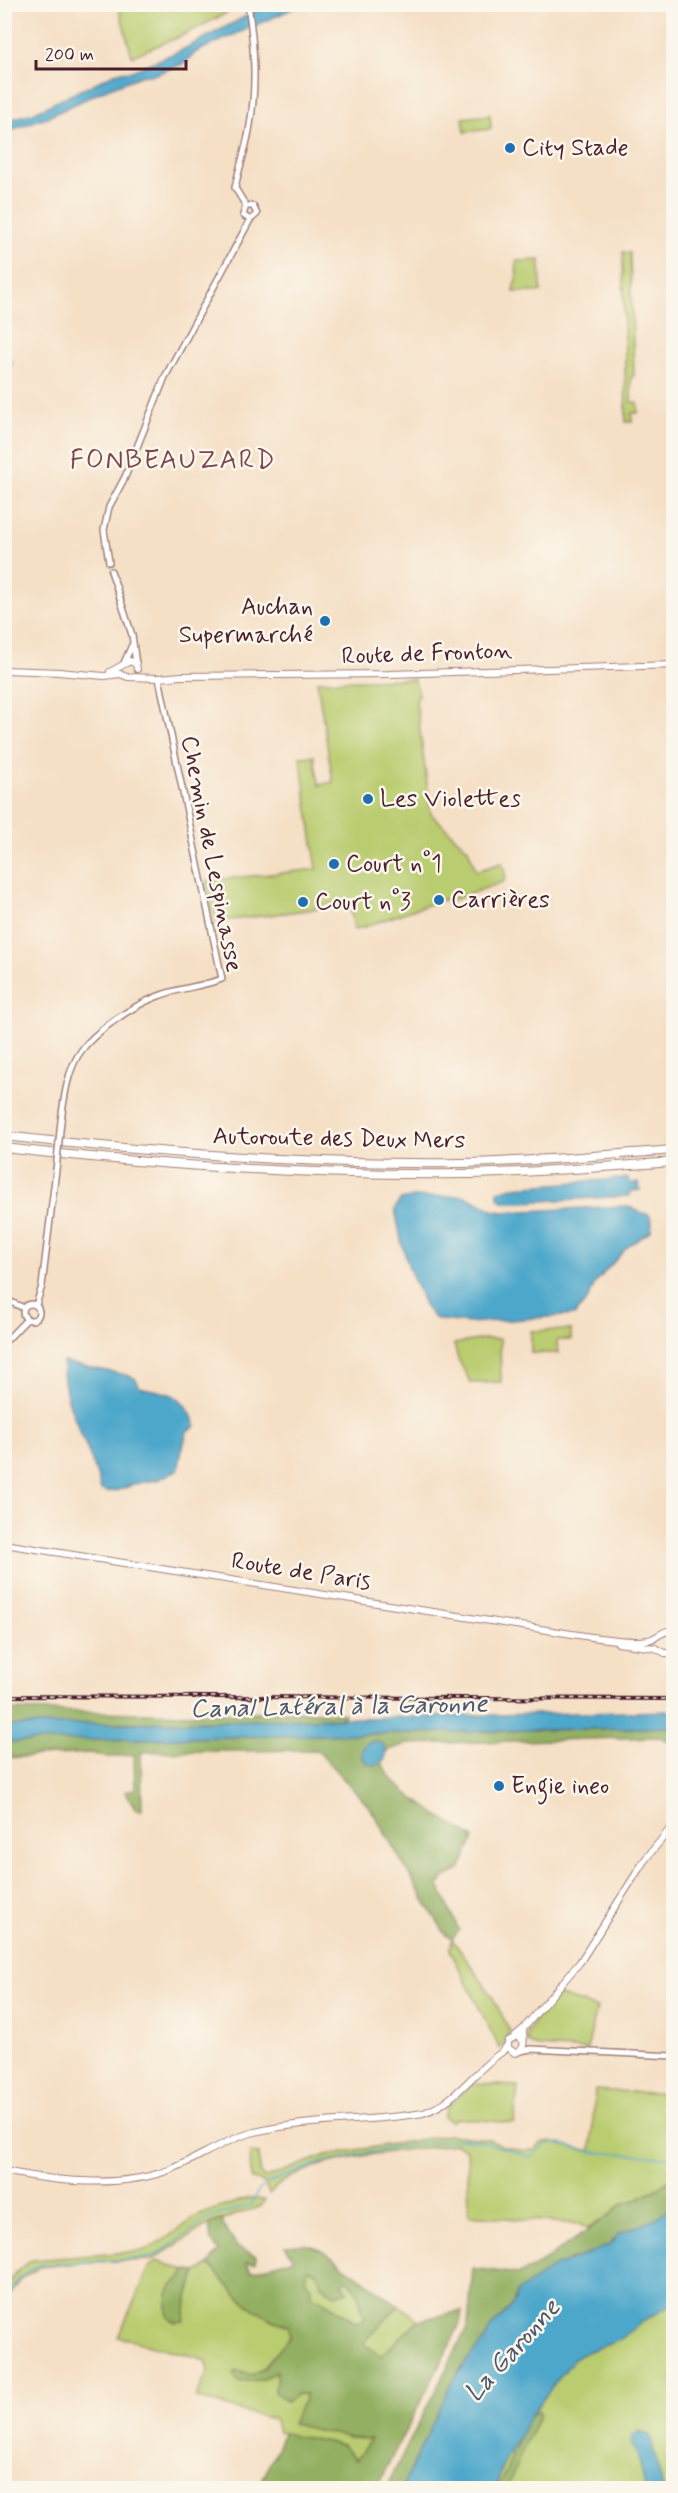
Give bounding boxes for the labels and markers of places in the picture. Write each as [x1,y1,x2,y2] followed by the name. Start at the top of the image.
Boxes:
[522,133,629,164] place label: City Stade
[503,141,517,155] marker: City Stade
[179,592,313,651] place label: Auchan Supermarché
[318,614,332,628] marker: Auchan Supermarché
[380,784,521,815] place label: Les Violettes
[361,792,375,806] marker: Les Violettes
[346,849,442,880] place label: Court n°1
[327,857,341,871] marker: Court n°1
[451,885,550,916] place label: Carrières
[315,887,411,918] place label: Court n°3
[432,893,446,907] marker: Carrières
[296,895,310,909] marker: Court n°3
[511,1771,609,1805] place label: Engie ineo
[492,1779,506,1793] marker: Engie ineo

